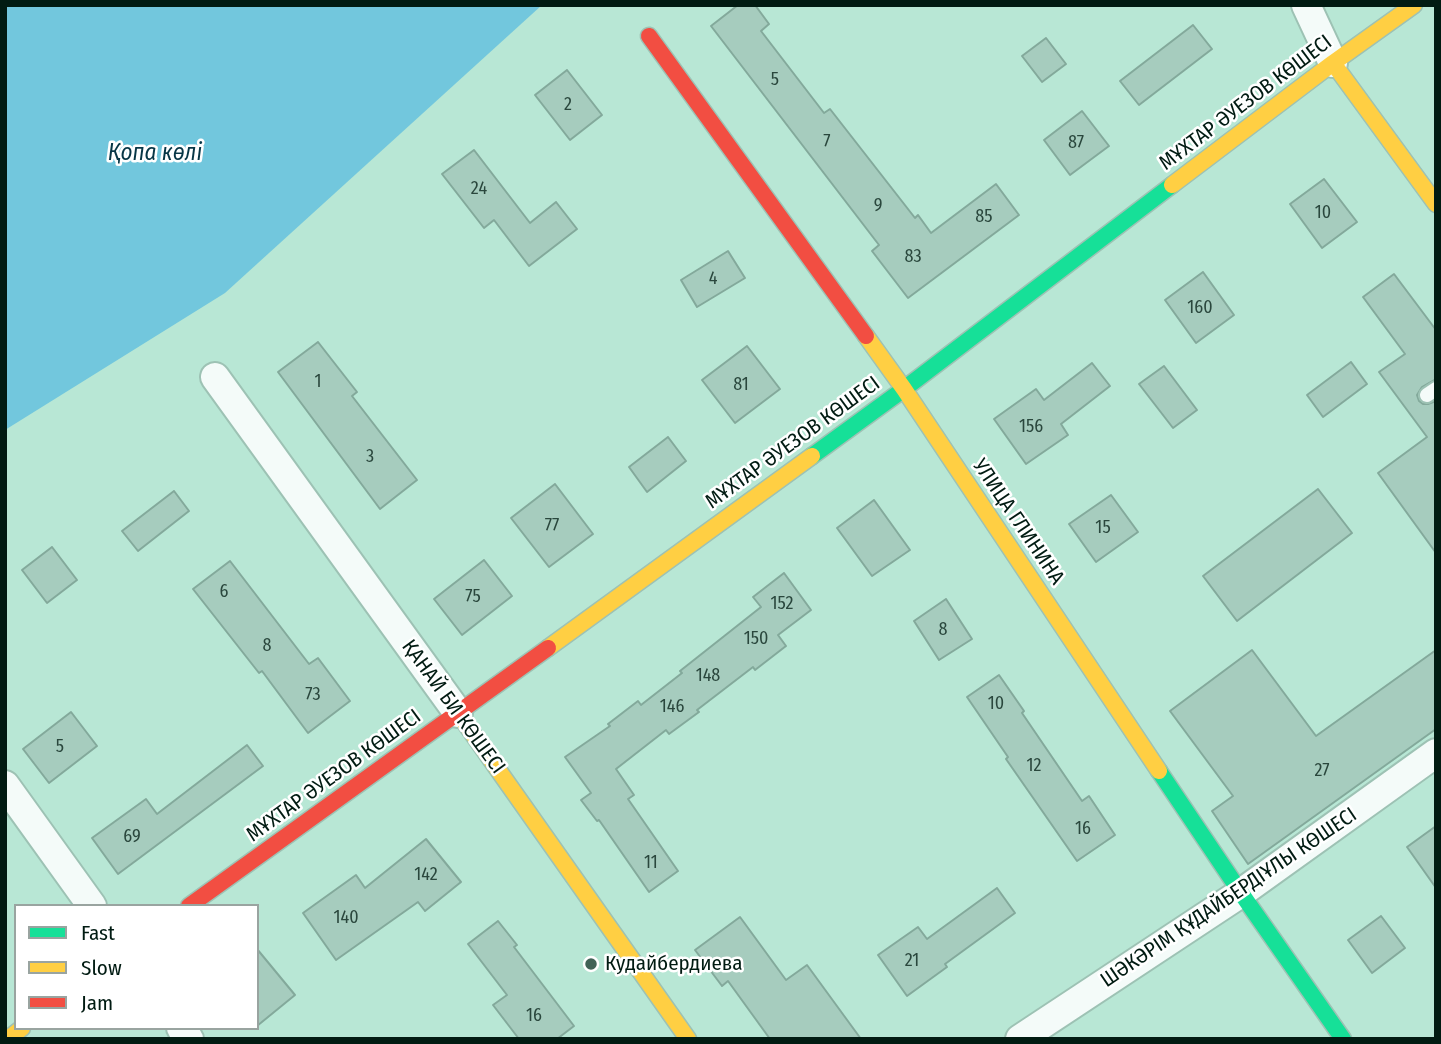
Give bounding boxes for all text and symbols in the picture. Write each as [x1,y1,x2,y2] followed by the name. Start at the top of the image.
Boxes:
[1155,30,1337,176] street label: МҰХТАР ӘУЕЗОВ КӨШЕСІ
[771,69,779,91] house number: 5
[564,94,572,116] house number: 2
[823,131,831,153] house number: 7
[1068,132,1084,154] house number: 87
[108,140,202,168] water label: Қопа көлі
[471,178,487,200] house number: 24
[874,195,882,217] house number: 9
[1315,202,1331,224] house number: 10
[975,206,993,228] house number: 85
[904,246,922,268] house number: 83
[709,268,717,290] house number: 4
[1187,297,1213,319] house number: 160
[314,371,322,393] house number: 1
[701,371,885,515] street label: МҰХТАР ӘУЕЗОВ КӨШЕСІ
[733,374,749,396] house number: 81
[1019,416,1043,438] house number: 156
[366,446,374,468] house number: 3
[967,454,1069,590] street label: УЛИЦА ГЛИНИНА
[545,515,559,537] house number: 77
[1095,517,1111,539] house number: 15
[220,581,228,603] house number: 6
[465,586,481,608] house number: 75
[770,593,794,615] house number: 152
[939,619,947,641] house number: 8
[744,628,768,650] house number: 150
[263,635,271,657] house number: 8
[396,635,510,779] street label: ҚАНАЙ БИ КӨШЕСІ
[696,665,720,687] house number: 148
[305,684,321,706] house number: 73
[988,693,1004,715] house number: 10
[660,696,684,718] house number: 146
[242,704,426,848] street label: МҰХТАР ӘУЕЗОВ КӨШЕСІ
[56,736,64,758] house number: 5
[1027,755,1041,777] house number: 12
[1314,760,1330,782] house number: 27
[1096,803,1362,993] street label: ШӘКӘРІМ ҚҰДАЙБЕРДІҰЛЫ КӨШЕСІ
[1075,818,1091,840] house number: 16
[123,826,141,848] house number: 69
[644,852,658,874] house number: 11
[414,864,438,886] house number: 142
[14,904,259,1030] legend
[333,907,359,929] house number: 140
[81,920,115,946] text: Fast
[905,950,919,972] house number: 21
[605,951,742,977] place label: Кудайбердиева
[81,955,122,981] text: Slow
[583,956,599,972] marker: Кудайбердиева
[81,990,113,1016] text: Jam
[526,1005,542,1027] house number: 16

